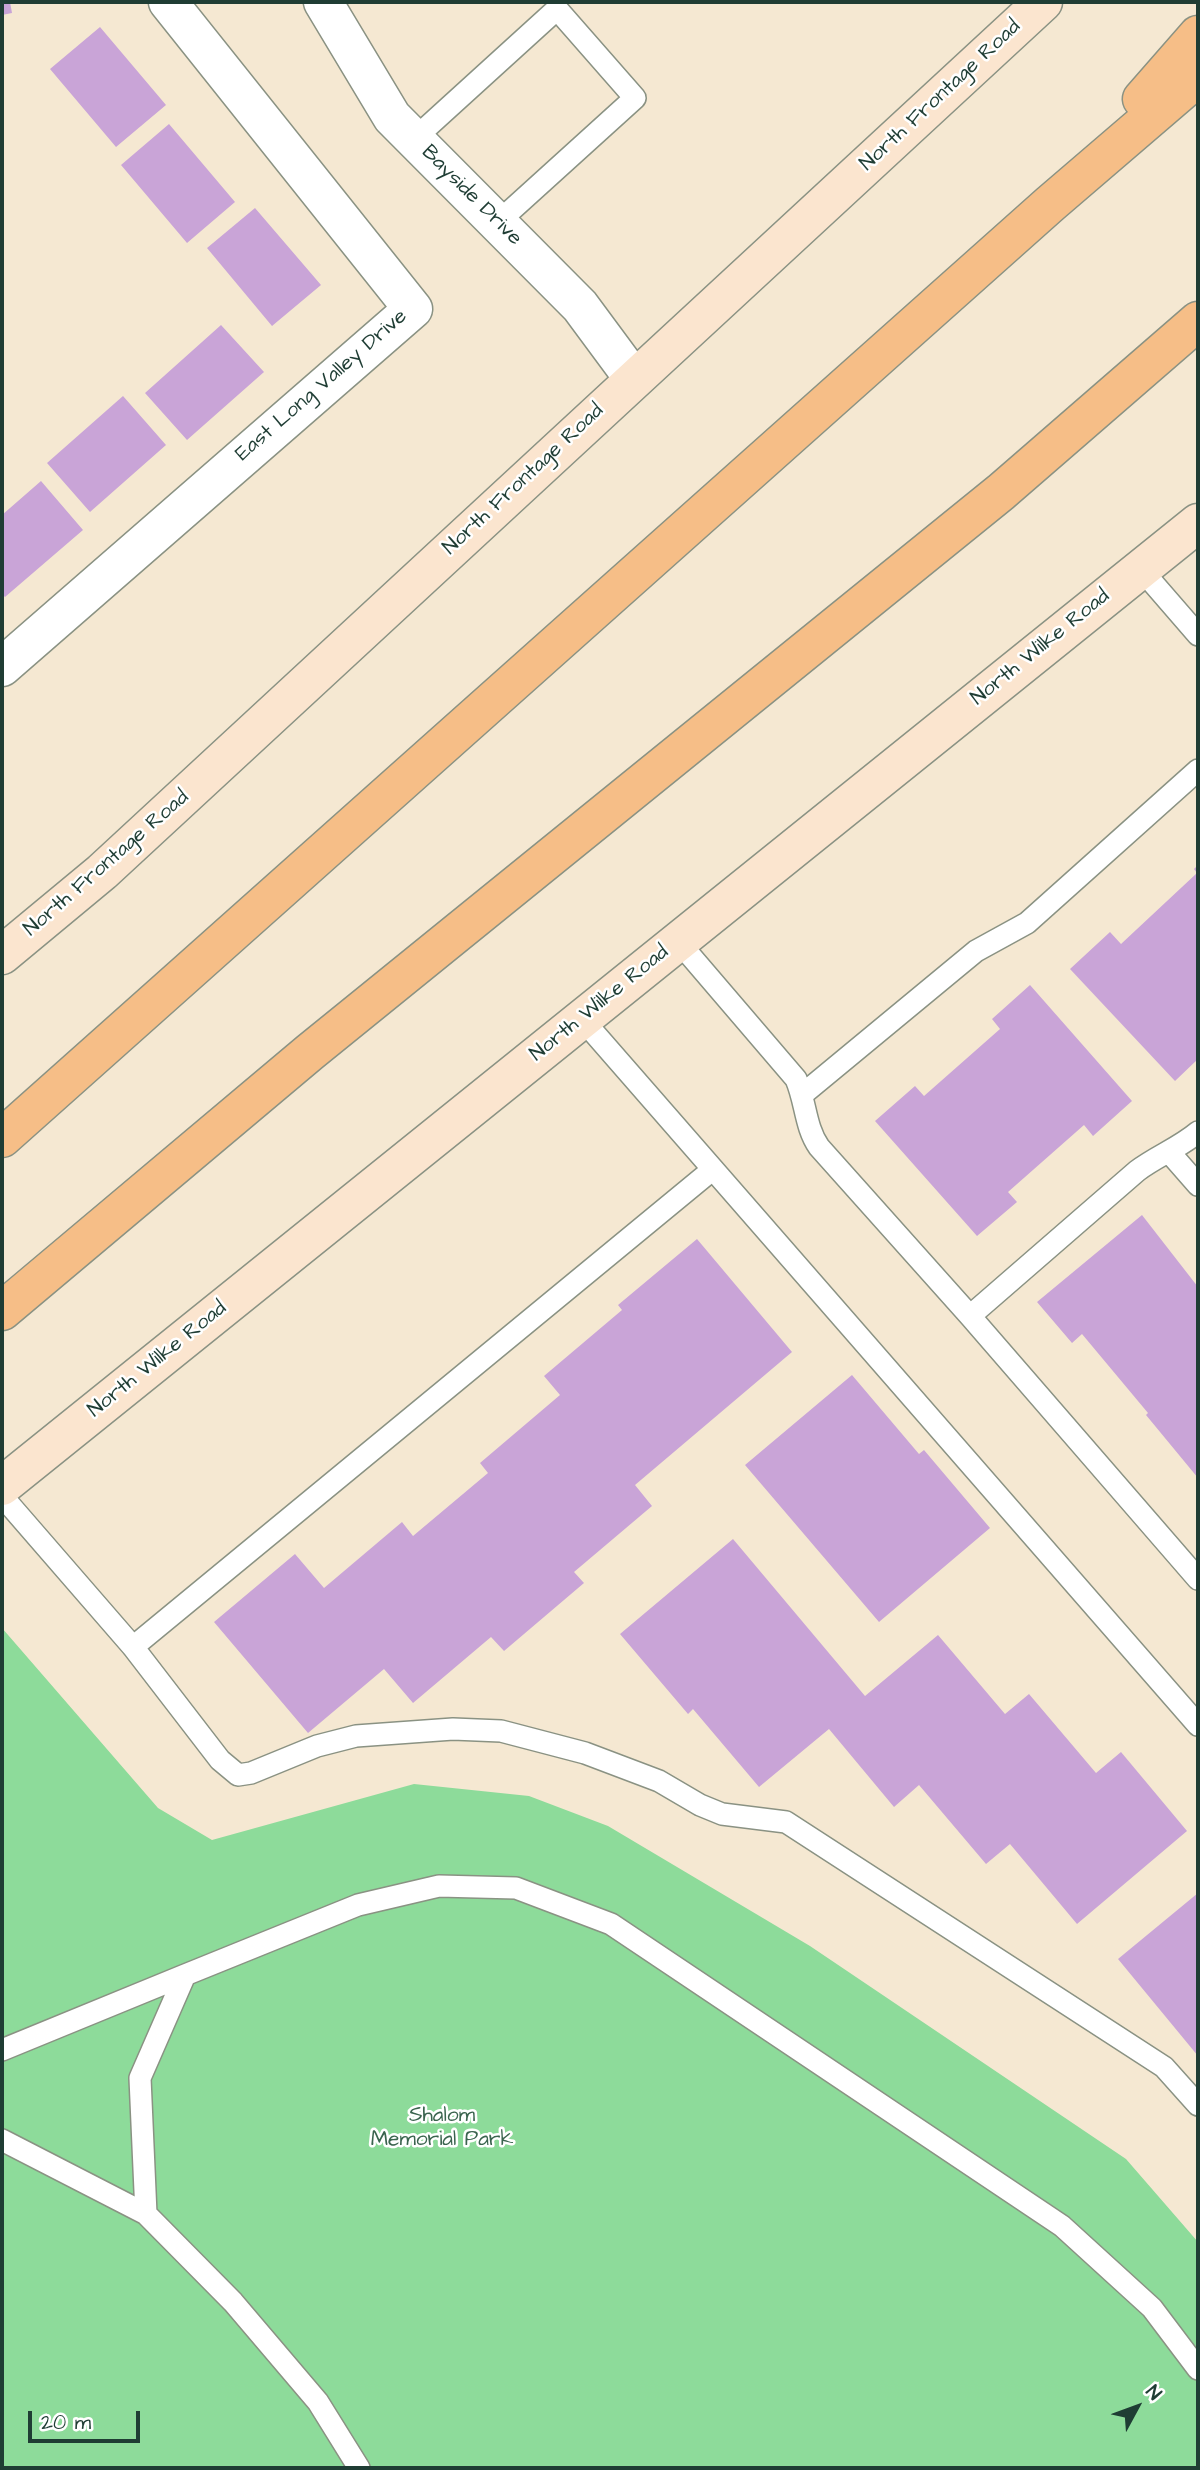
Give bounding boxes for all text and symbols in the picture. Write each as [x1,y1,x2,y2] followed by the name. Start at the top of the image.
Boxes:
[856,15,1026,177] street label: North Frontage Road
[415,140,527,252] street label: Bayside Drive
[231,305,413,467] street label: East Long Valley Drive
[439,399,609,561] street label: North Frontage Road
[967,584,1115,712] street label: North Wilke Road
[19,786,195,942] street label: North Frontage Road
[526,940,674,1068] street label: North Wilke Road
[84,1296,232,1424] street label: North Wilke Road
[371,2104,513,2154] park label: Shalom Memorial Park
[1102,2372,1172,2442] north arrow
[1139,2380,1167,2406] text: N
[32,2396,144,2440] scale bar
[41,2408,91,2437] text: 20 m

